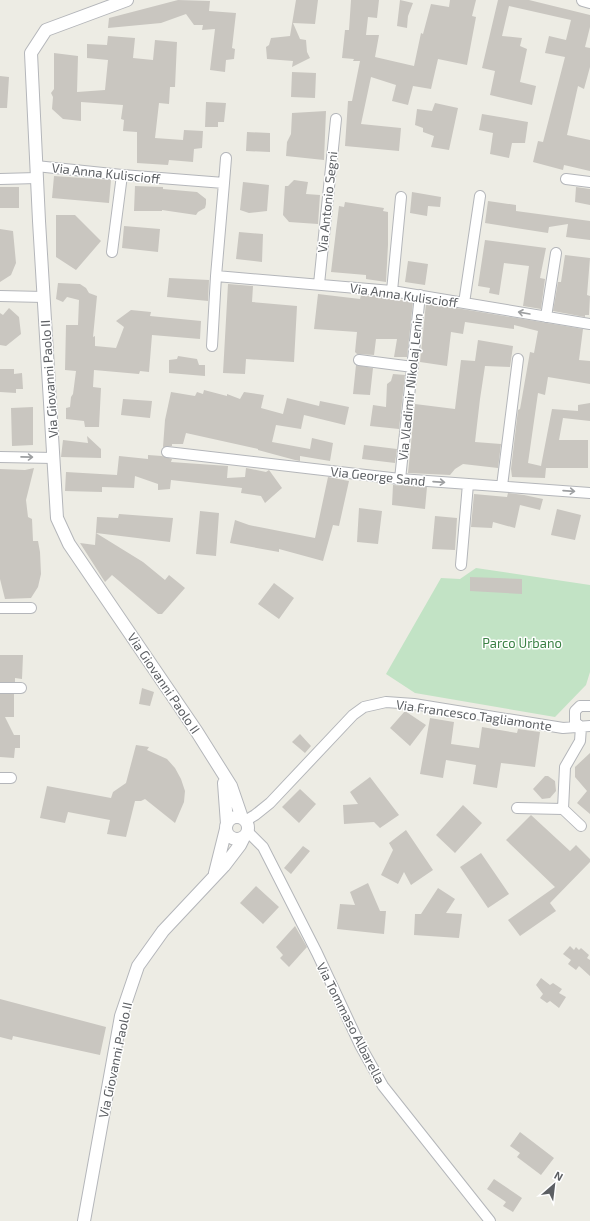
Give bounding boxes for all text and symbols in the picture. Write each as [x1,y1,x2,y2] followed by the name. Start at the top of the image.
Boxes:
[314,150,340,254] street label: Via Antonio Segni
[51,159,162,187] street label: Via Anna Kuliscioff
[349,279,460,311] street label: Via Anna Kuliscioff
[518,309,531,317] one-way arrow
[394,312,426,462] street label: Via Vladimir Nikolaj Lenin
[37,319,61,439] street label: Via Giovanni Paolo II
[20,453,33,461] one-way arrow
[330,463,426,489] street label: Via George Sand
[432,478,445,485] one-way arrow
[562,488,575,495] one-way arrow
[124,630,204,736] street label: Via Giovanni Paolo II
[482,635,562,651] park label: Parco Urbano
[395,696,553,734] street label: Via Francesco Tagliamonte
[313,960,389,1086] street label: Via Tommaso Albarella
[95,1001,135,1119] street label: Via Giovanni Paolo II
[534,1165,574,1205] north arrow
[552,1168,566,1183] text: N

